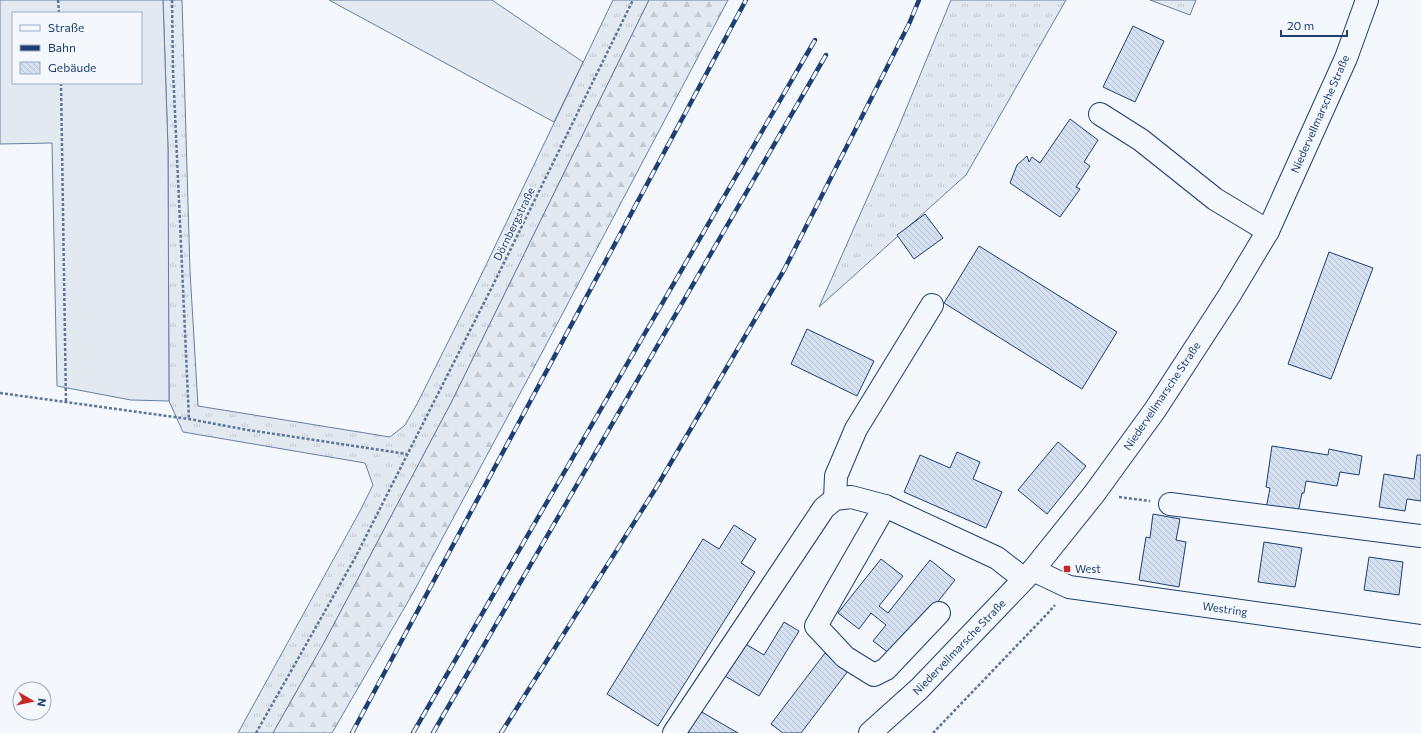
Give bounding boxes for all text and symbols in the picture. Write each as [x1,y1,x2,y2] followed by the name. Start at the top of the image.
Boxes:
[12,12,142,84] legend
[1281,12,1347,38] scale bar
[1287,18,1314,32] text: 20 m
[48,20,84,34] text: Straße
[48,40,76,54] text: Bahn
[1288,53,1352,175] street label: Niedervellmarsche Straße
[48,60,96,74] text: Gebäude
[490,185,537,263] street label: Dörnbergstraße
[1120,339,1203,452] street label: Niedervellmarsche Straße
[1075,562,1101,575] place label: West
[1062,564,1072,574] marker: West
[910,596,1008,697] street label: Niedervellmarsche Straße
[1202,599,1248,618] street label: Westring
[12,681,52,721] north arrow
[35,698,49,708] text: N

